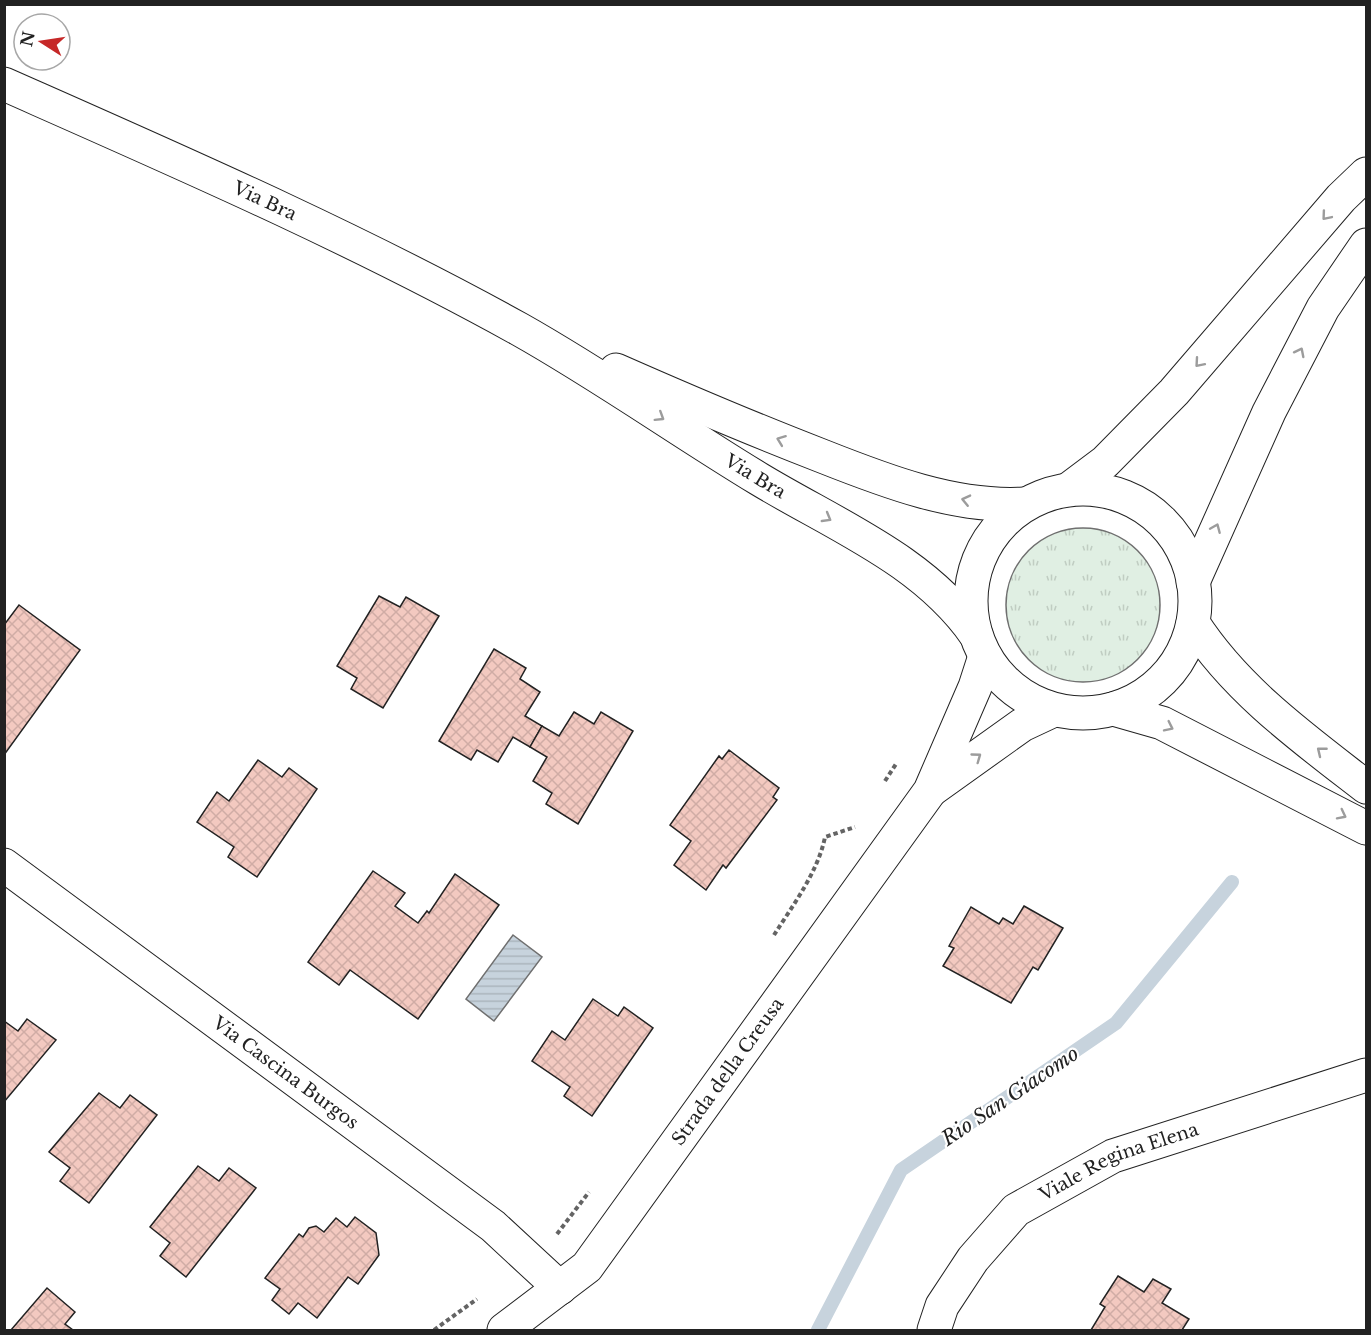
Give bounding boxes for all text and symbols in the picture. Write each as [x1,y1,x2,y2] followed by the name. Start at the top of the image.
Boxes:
[12,12,72,72] north arrow
[16,29,39,48] text: N
[229,177,300,225] street label: Via Bra
[1322,209,1333,220] one-way arrow
[1293,347,1305,358] one-way arrow
[1195,357,1206,368] one-way arrow
[653,410,664,421] one-way arrow
[776,435,787,448] one-way arrow
[720,449,790,503] street label: Via Bra
[961,495,971,508] one-way arrow
[820,511,831,523] one-way arrow
[1209,523,1221,534] one-way arrow
[1162,719,1173,731] one-way arrow
[1317,747,1328,758] one-way arrow
[971,753,982,764] one-way arrow
[1336,808,1347,819] one-way arrow
[667,994,788,1150] street label: Strada della Creusa
[208,1011,363,1134] street label: Via Cascina Burgos
[936,1041,1083,1151] water label: Rio San Giacomo
[1035,1118,1201,1206] street label: Viale Regina Elena

